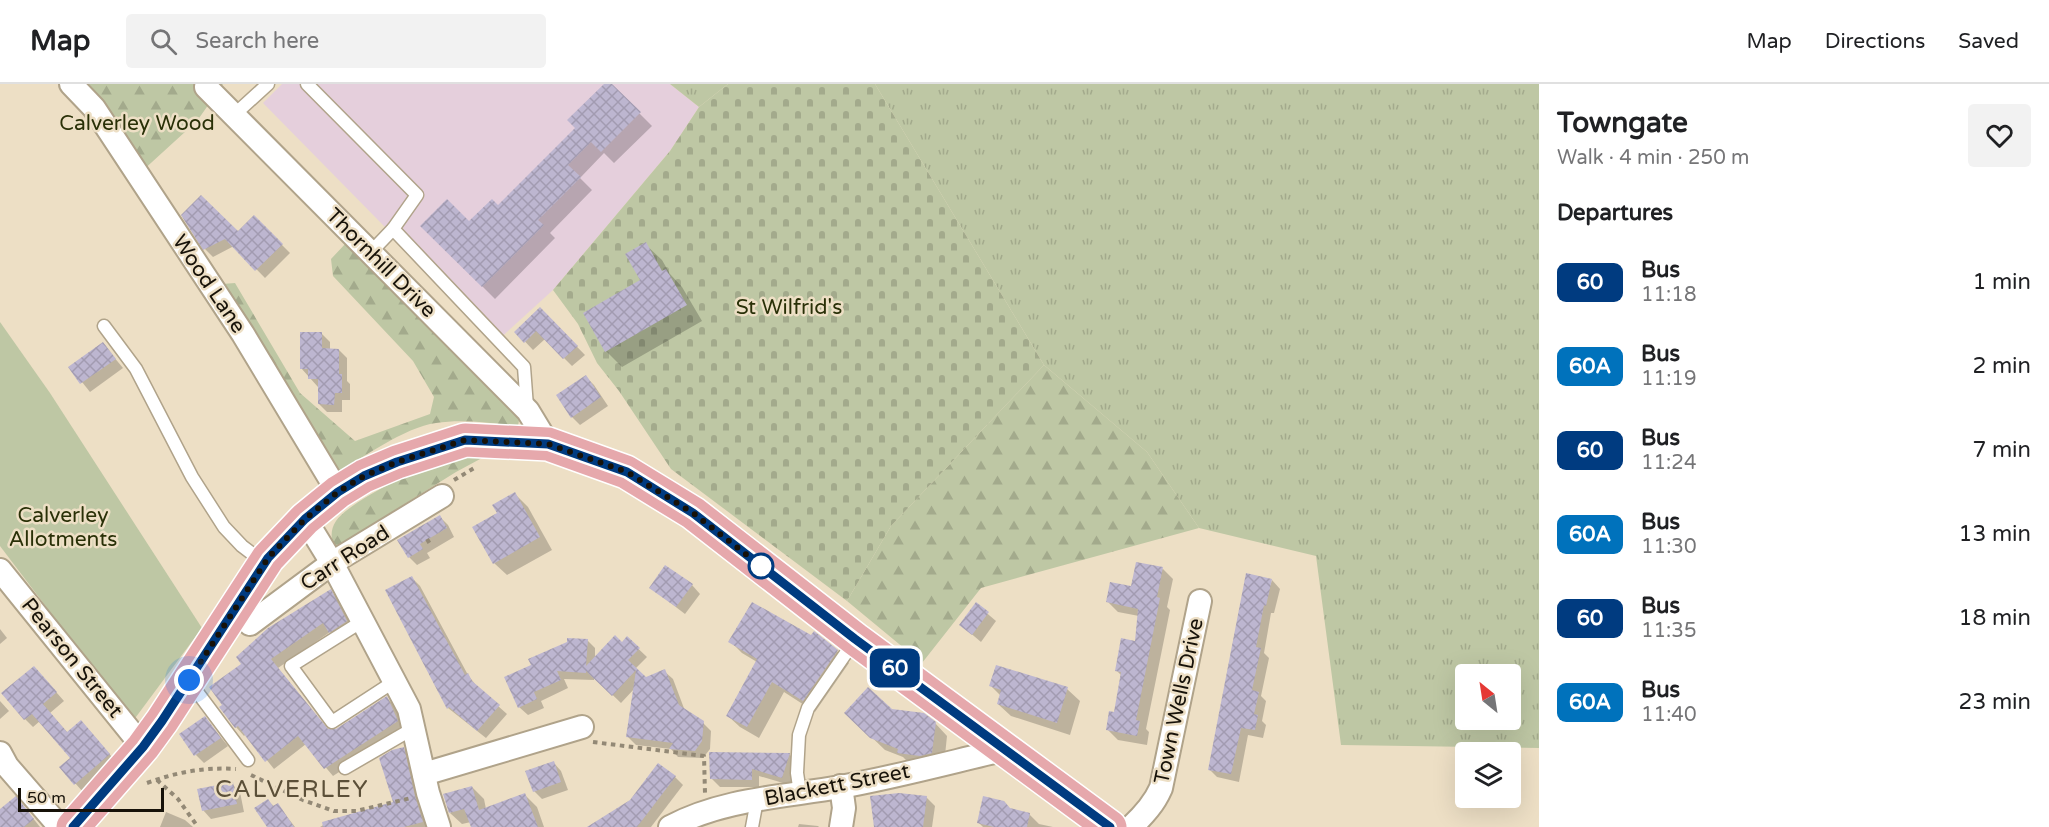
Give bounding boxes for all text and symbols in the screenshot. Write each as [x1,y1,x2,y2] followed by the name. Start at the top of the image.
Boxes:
[126,14,546,68] search box
[30,24,90,58] text: Map
[147,25,180,58] icon: search
[195,28,319,54] text: Search here
[1746,29,1792,54] text: Map
[1825,29,1925,54] text: Directions
[1958,29,2019,54] text: Saved
[1968,104,2031,167] button: heart
[1557,106,1688,140] text: Towngate
[59,111,215,136] park label: Calverley Wood
[1557,146,1749,170] text: Walk · 4 min · 250 m
[1557,200,1673,226] text: Departures
[321,203,441,323] street label: Thornhill Drive
[167,230,251,338] street label: Wood Lane
[1641,257,1680,283] text: Bus
[1972,269,2031,295] text: 1 min
[1577,270,1603,295] text: 60
[1641,283,1696,307] text: 11:18
[736,295,842,320] park label: St Wilfrid's
[1641,341,1680,367] text: Bus
[1972,353,2031,379] text: 2 min
[1569,354,1611,379] text: 60A
[1641,367,1697,391] text: 11:19
[1641,425,1680,451] text: Bus
[1972,437,2031,463] text: 7 min
[1577,438,1603,463] text: 60
[1641,451,1696,475] text: 11:24
[9,503,117,552] park label: Calverley Allotments
[1641,509,1680,535] text: Bus
[296,520,394,596] street label: Carr Road
[1959,521,2031,547] text: 13 min
[1569,522,1611,547] text: 60A
[1641,535,1697,559] text: 11:30
[748,553,774,579] unlabelled marker
[16,593,128,723] street label: Pearson Street
[1641,593,1680,619] text: Bus
[1959,605,2031,631] text: 18 min
[1577,606,1603,631] text: 60
[1149,616,1209,786] street label: Town Wells Drive
[1641,619,1696,643] text: 11:35
[868,648,922,688] line badge: 60
[882,656,908,681] text: 60
[1455,664,1521,730] north arrow
[1455,664,1521,808] map controls
[174,665,204,695] your location
[1641,677,1680,703] text: Bus
[1959,689,2031,715] text: 23 min
[1569,690,1611,715] text: 60A
[1641,703,1697,727] text: 11:40
[1455,742,1521,808] button: layers
[762,759,912,811] street label: Blackett Street
[215,775,369,804] district label: CALVERLEY
[18,785,164,812] scale bar
[27,788,66,808] text: 50 m

